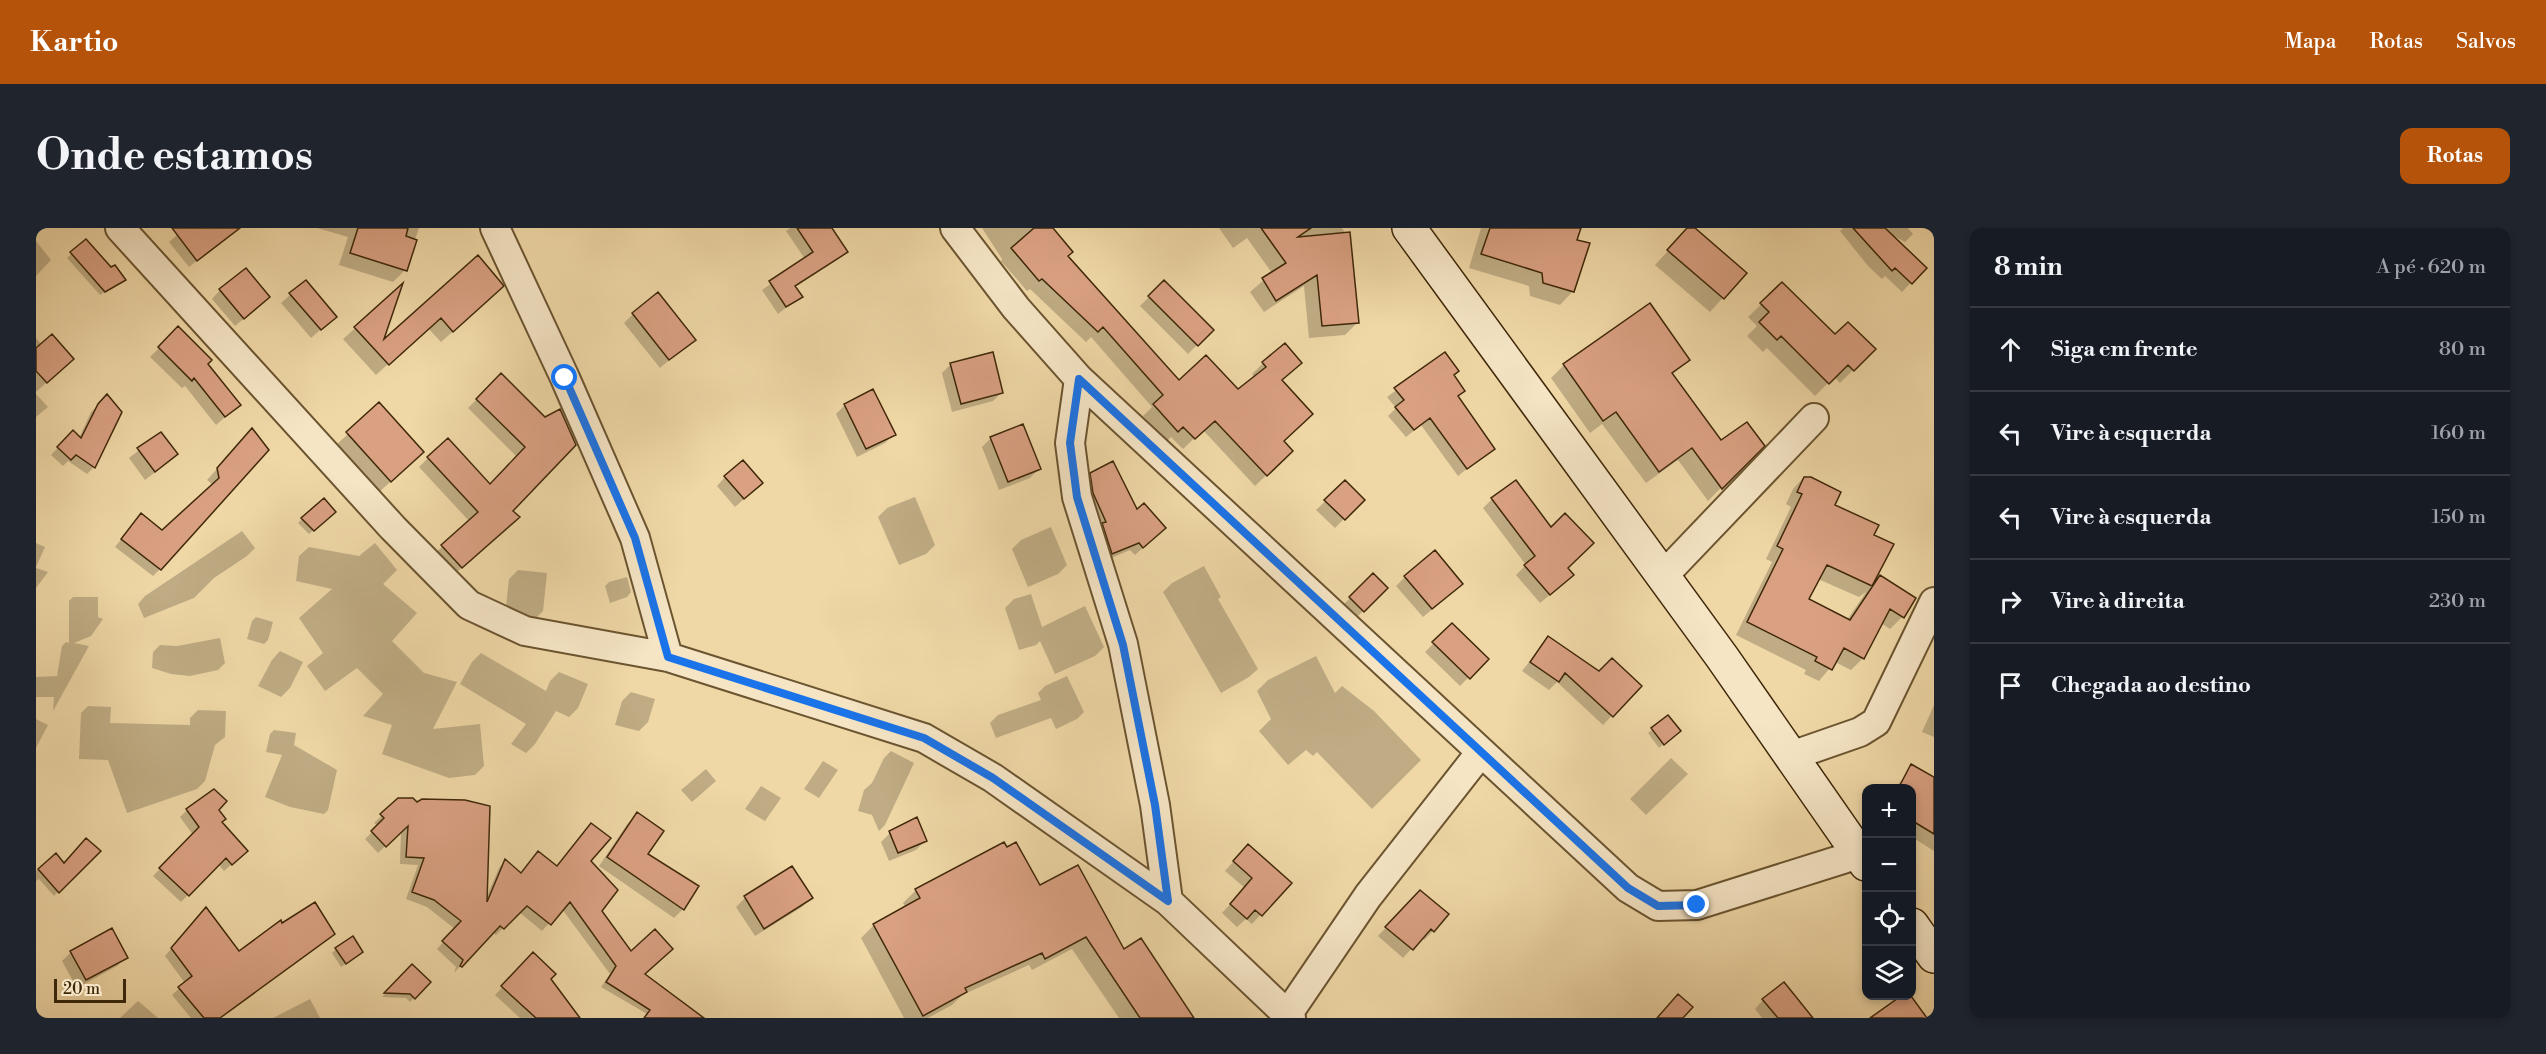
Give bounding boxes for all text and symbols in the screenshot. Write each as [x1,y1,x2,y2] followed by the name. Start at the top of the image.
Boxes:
[30,25,119,60] text: Kartio
[2284,29,2336,55] text: Mapa
[2369,29,2423,55] text: Rotas
[2456,29,2516,55] text: Salvos
[2400,128,2510,184] button: Rotas
[36,130,313,183] text: Onde estamos
[1994,251,2063,283] text: 8 min
[2377,255,2486,280] text: A pé · 620 m
[1994,333,2027,366] icon: ahead
[2051,336,2198,363] text: Siga em frente
[2439,337,2486,362] text: 80 m
[551,364,577,390] route start
[1994,417,2027,450] icon: left
[2051,420,2211,447] text: Vire à esquerda
[2431,421,2486,446] text: 160 m
[1994,501,2027,534] icon: left
[2051,504,2211,531] text: Vire à esquerda
[2431,505,2486,530] text: 150 m
[1994,585,2027,618] icon: right
[2051,588,2185,615] text: Vire à direita
[2429,589,2486,614] text: 230 m
[1994,669,2027,702] icon: arrive
[2051,672,2251,699] text: Chegada ao destino
[1862,784,1916,1000] map controls
[1862,784,1916,838] button: +
[1862,838,1916,892] button: −
[1683,891,1709,917] route end
[1862,892,1916,946] button: locate
[1862,946,1916,1000] button: layers
[54,976,126,1004] scale bar
[63,979,100,999] text: 20 m

